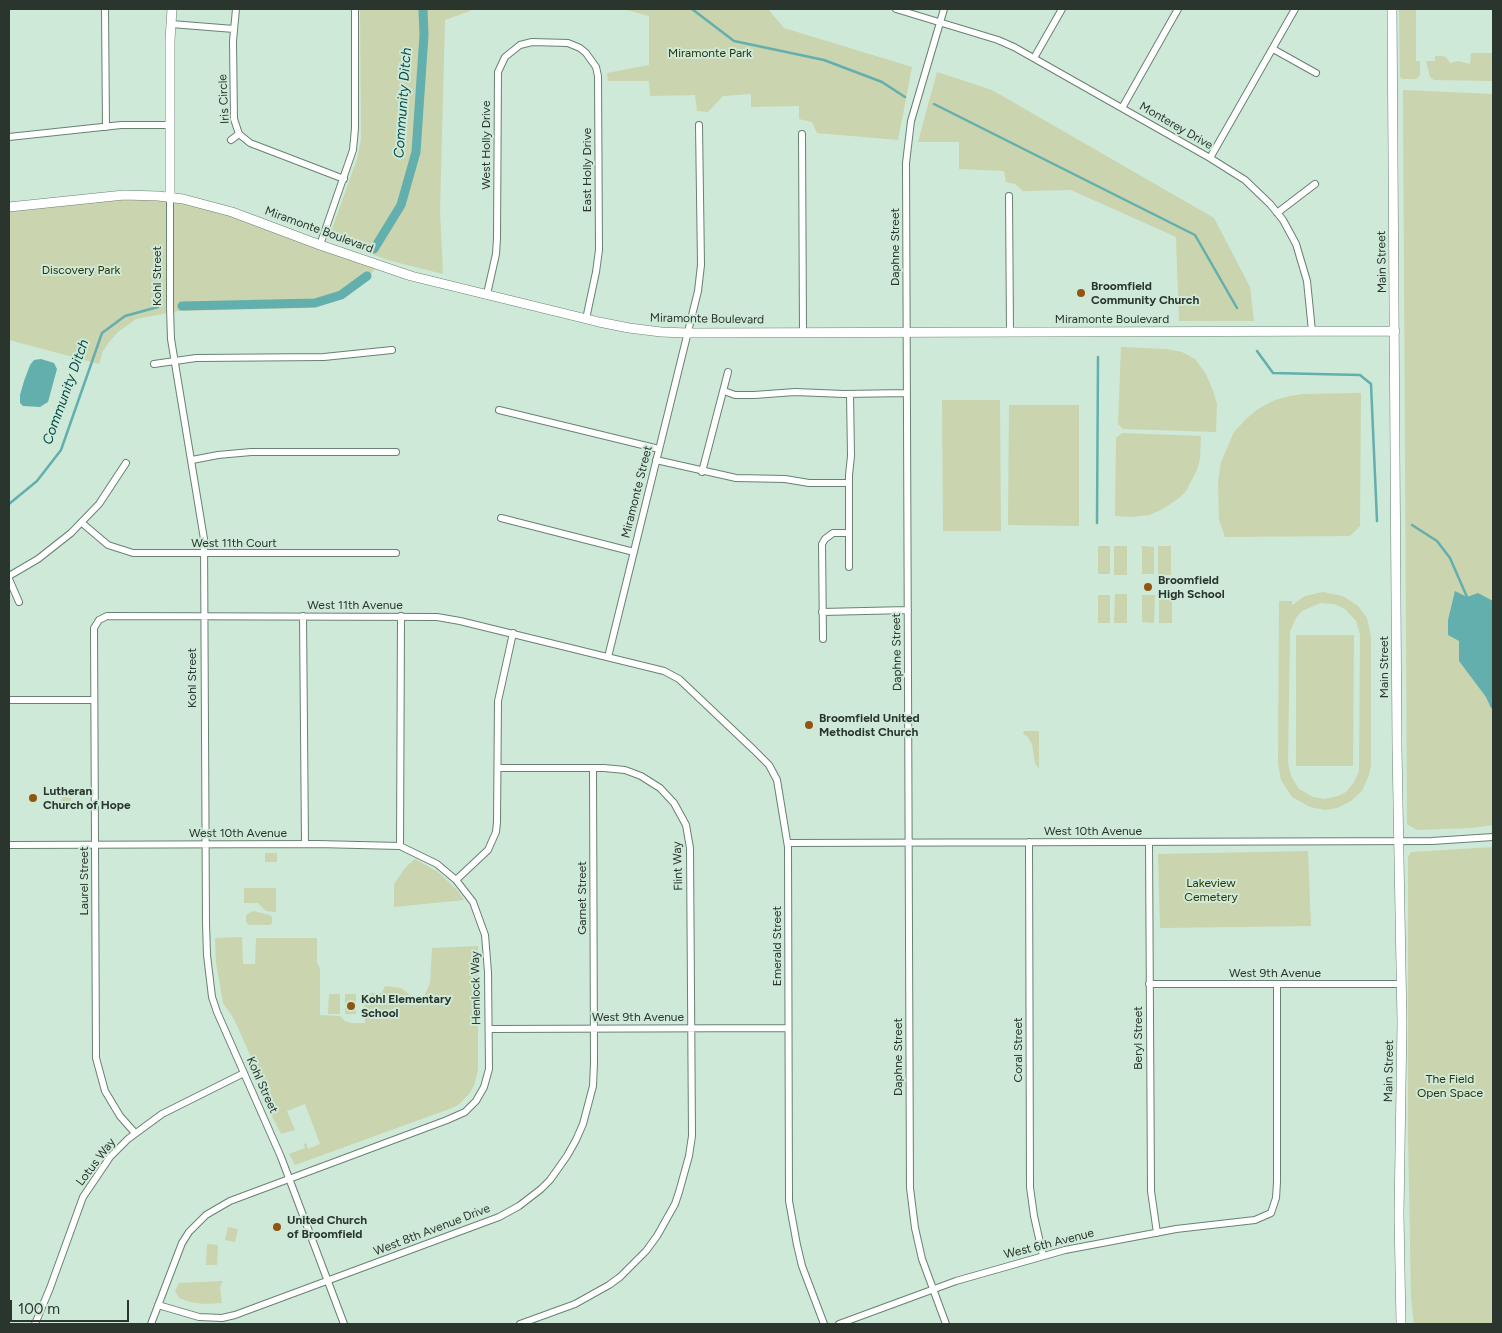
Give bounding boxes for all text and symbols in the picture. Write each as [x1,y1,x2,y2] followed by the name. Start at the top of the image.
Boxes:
[668,46,752,60] park label: Miramonte Park
[391,47,415,159] water label: Community Ditch
[216,74,232,124] street label: Iris Circle
[1137,99,1215,153] street label: Monterey Drive
[479,101,493,189] street label: West Holly Drive
[580,128,594,212] street label: East Holly Drive
[263,204,375,256] street label: Miramonte Boulevard
[888,208,902,286] street label: Daphne Street
[1374,231,1390,293] street label: Main Street
[150,246,164,306] street label: Kohl Street
[42,263,120,277] park label: Discovery Park
[1091,279,1199,307] place label: Broomfield Community Church
[1075,287,1087,299] marker: Broomfield Community Church
[650,311,764,327] street label: Miramonte Boulevard
[1055,312,1169,326] street label: Miramonte Boulevard
[39,337,93,447] water label: Community Ditch
[619,444,655,540] street label: Miramonte Street
[191,536,277,550] street label: West 11th Court
[1158,573,1225,601] place label: Broomfield High School
[1142,581,1154,593] marker: Broomfield High School
[307,598,403,612] street label: West 11th Avenue
[889,613,905,691] street label: Daphne Street
[1377,636,1391,698] street label: Main Street
[185,648,199,708] street label: Kohl Street
[819,711,920,739] place label: Broomfield United Methodist Church
[803,719,815,731] marker: Broomfield United Methodist Church
[43,784,131,812] place label: Lutheran Church of Hope
[27,792,39,804] marker: Lutheran Church of Hope
[1044,824,1142,838] street label: West 10th Avenue
[189,826,287,840] street label: West 10th Avenue
[670,841,686,891] street label: Flint Way
[77,847,91,915] street label: Laurel Street
[575,861,589,935] street label: Garnet Street
[1184,876,1238,904] park label: Lakeview Cemetery
[770,906,784,986] street label: Emerald Street
[468,951,484,1025] street label: Hemlock Way
[1229,966,1321,980] street label: West 9th Avenue
[361,992,451,1020] place label: Kohl Elementary School
[345,1000,357,1012] marker: Kohl Elementary School
[1131,1006,1145,1070] street label: Beryl Street
[592,1010,684,1024] street label: West 9th Avenue
[891,1018,905,1096] street label: Daphne Street
[1011,1018,1025,1082] street label: Coral Street
[1381,1040,1397,1102] street label: Main Street
[243,1055,281,1115] street label: Kohl Street
[1417,1072,1483,1100] park label: The Field Open Space
[73,1135,119,1189] street label: Lotus Way
[372,1201,492,1259] street label: West 8th Avenue Drive
[287,1213,367,1241] place label: United Church of Broomfield
[271,1221,283,1233] marker: United Church of Broomfield
[1003,1226,1095,1262] street label: West 6th Avenue
[12,1290,131,1322] scale bar
[18,1300,60,1318] text: 100 m

